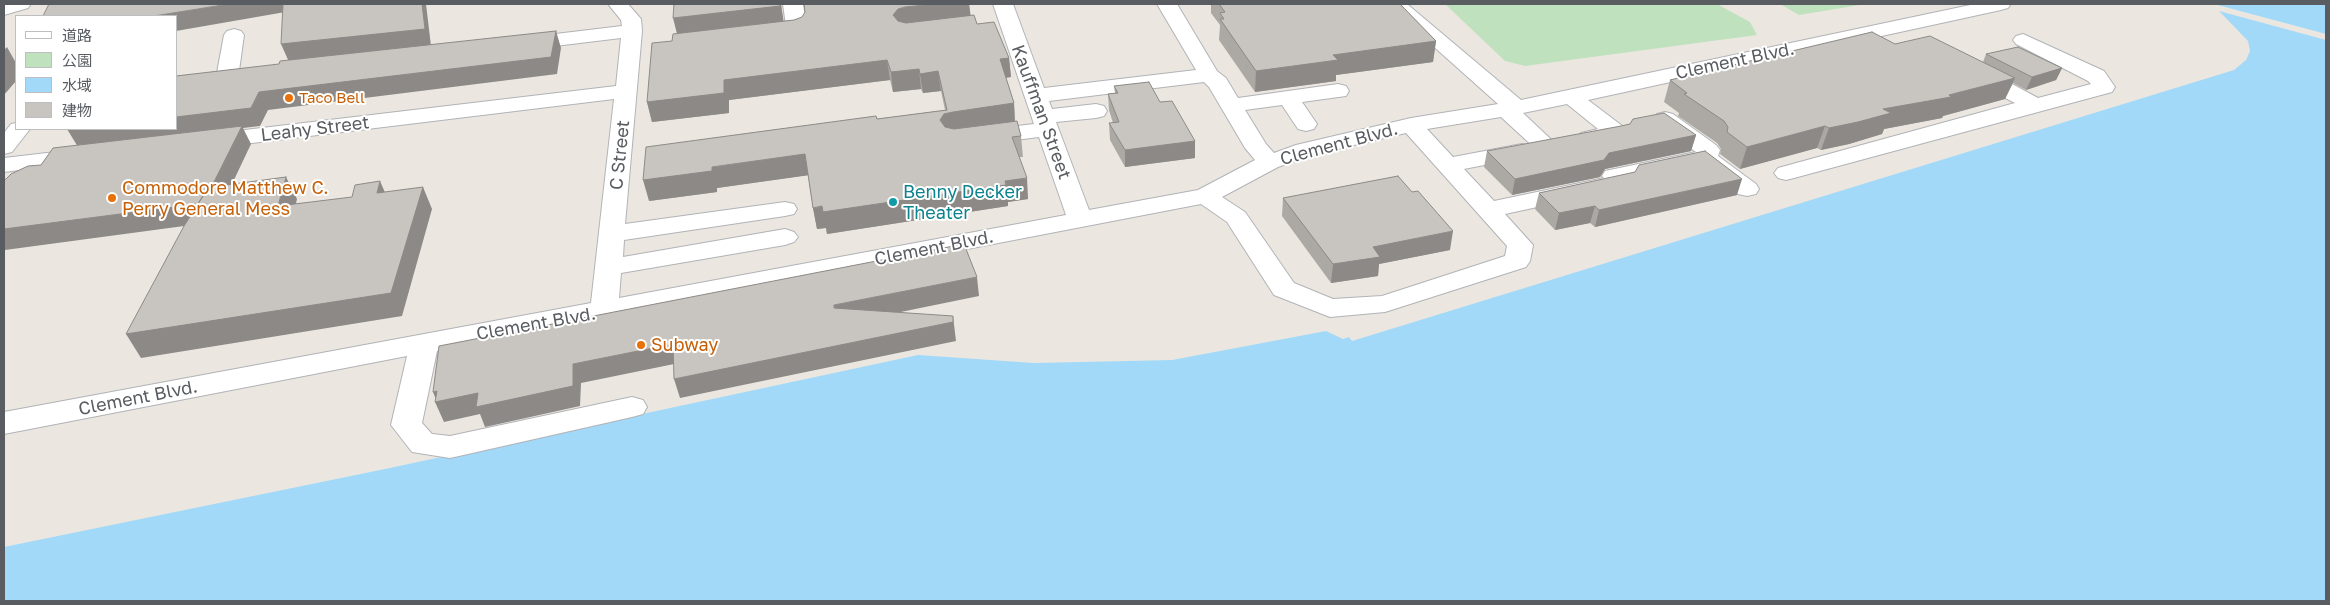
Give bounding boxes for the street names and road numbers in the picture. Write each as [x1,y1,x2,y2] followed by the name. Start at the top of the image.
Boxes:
[1674,38,1796,84] street label: Clement Blvd.
[1007,42,1075,182] street label: Kauffman Street
[259,112,371,146] street label: Leahy Street
[1278,118,1400,170] street label: Clement Blvd.
[606,119,634,191] street label: C Street
[873,226,995,270] street label: Clement Blvd.
[475,303,597,345] street label: Clement Blvd.
[77,376,199,420] street label: Clement Blvd.

